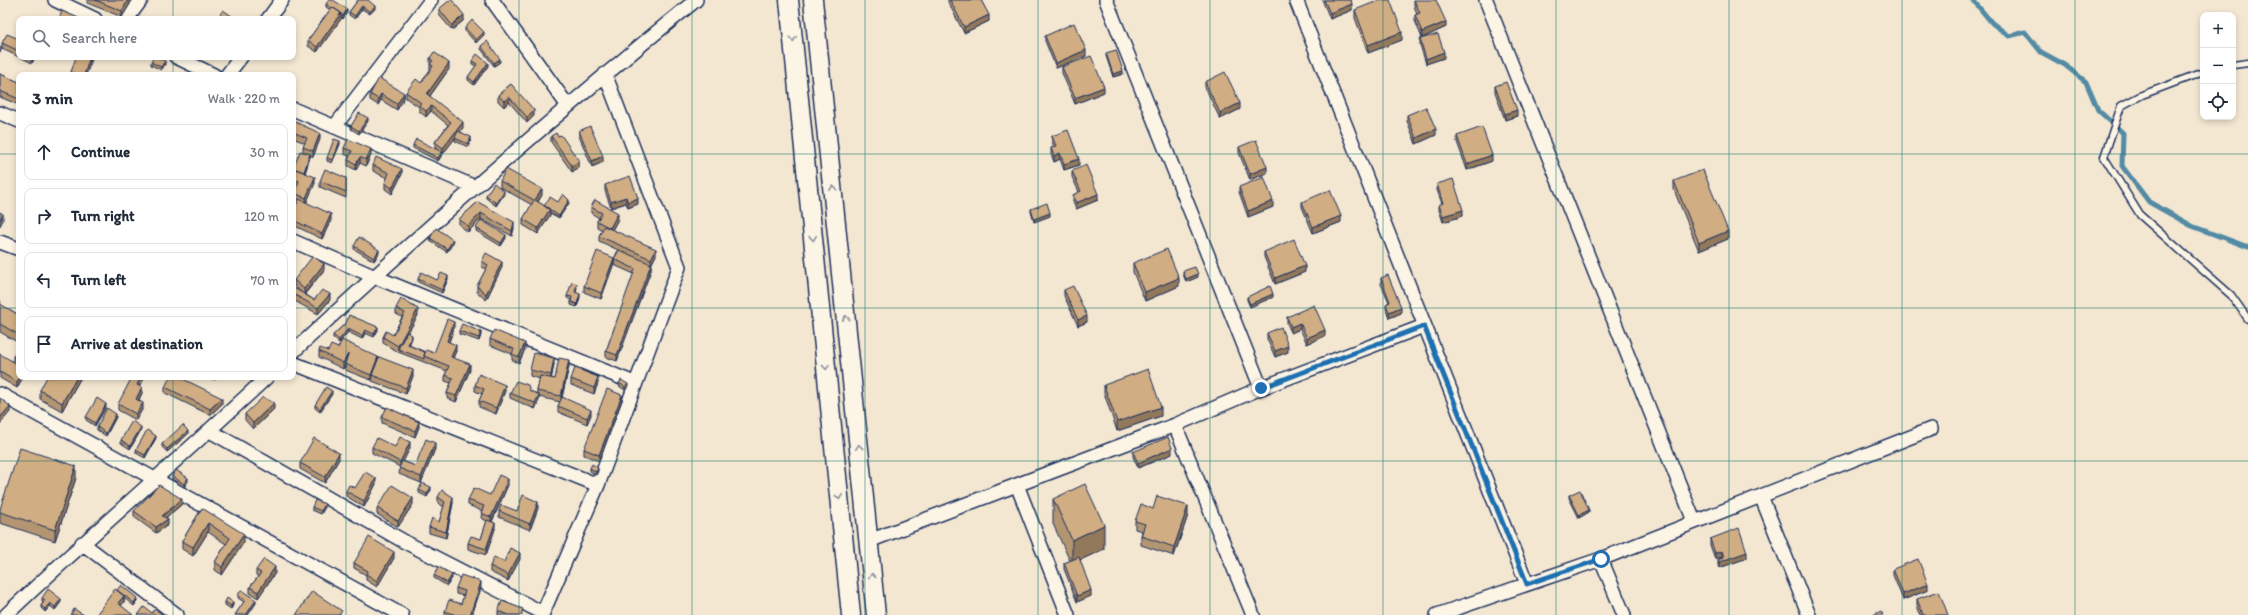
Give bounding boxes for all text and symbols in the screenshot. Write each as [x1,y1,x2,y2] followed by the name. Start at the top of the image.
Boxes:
[2200,12,2236,120] map controls
[2200,12,2236,48] button: +
[16,16,296,60] search box
[30,27,52,49] icon: search
[62,29,137,47] text: Search here
[789,36,798,42] one-way arrow
[2200,48,2236,84] button: −
[2200,84,2236,120] button: locate
[32,88,73,108] text: 3 min
[208,91,280,106] text: Walk · 220 m
[33,141,55,163] icon: ahead
[71,143,130,161] text: Continue
[250,145,279,160] text: 30 m
[828,185,837,191] one-way arrow
[33,205,55,227] icon: right
[71,207,135,225] text: Turn right
[244,209,279,224] text: 120 m
[809,235,818,241] one-way arrow
[33,269,55,291] icon: left
[71,271,126,289] text: Turn left
[251,273,279,288] text: 70 m
[842,315,851,321] one-way arrow
[33,333,55,355] icon: arrive
[71,335,203,353] text: Arrive at destination
[821,364,830,370] one-way arrow
[1252,379,1270,397] route end
[855,444,864,450] one-way arrow
[834,493,843,500] one-way arrow
[1592,550,1610,568] route start
[868,573,877,579] one-way arrow

